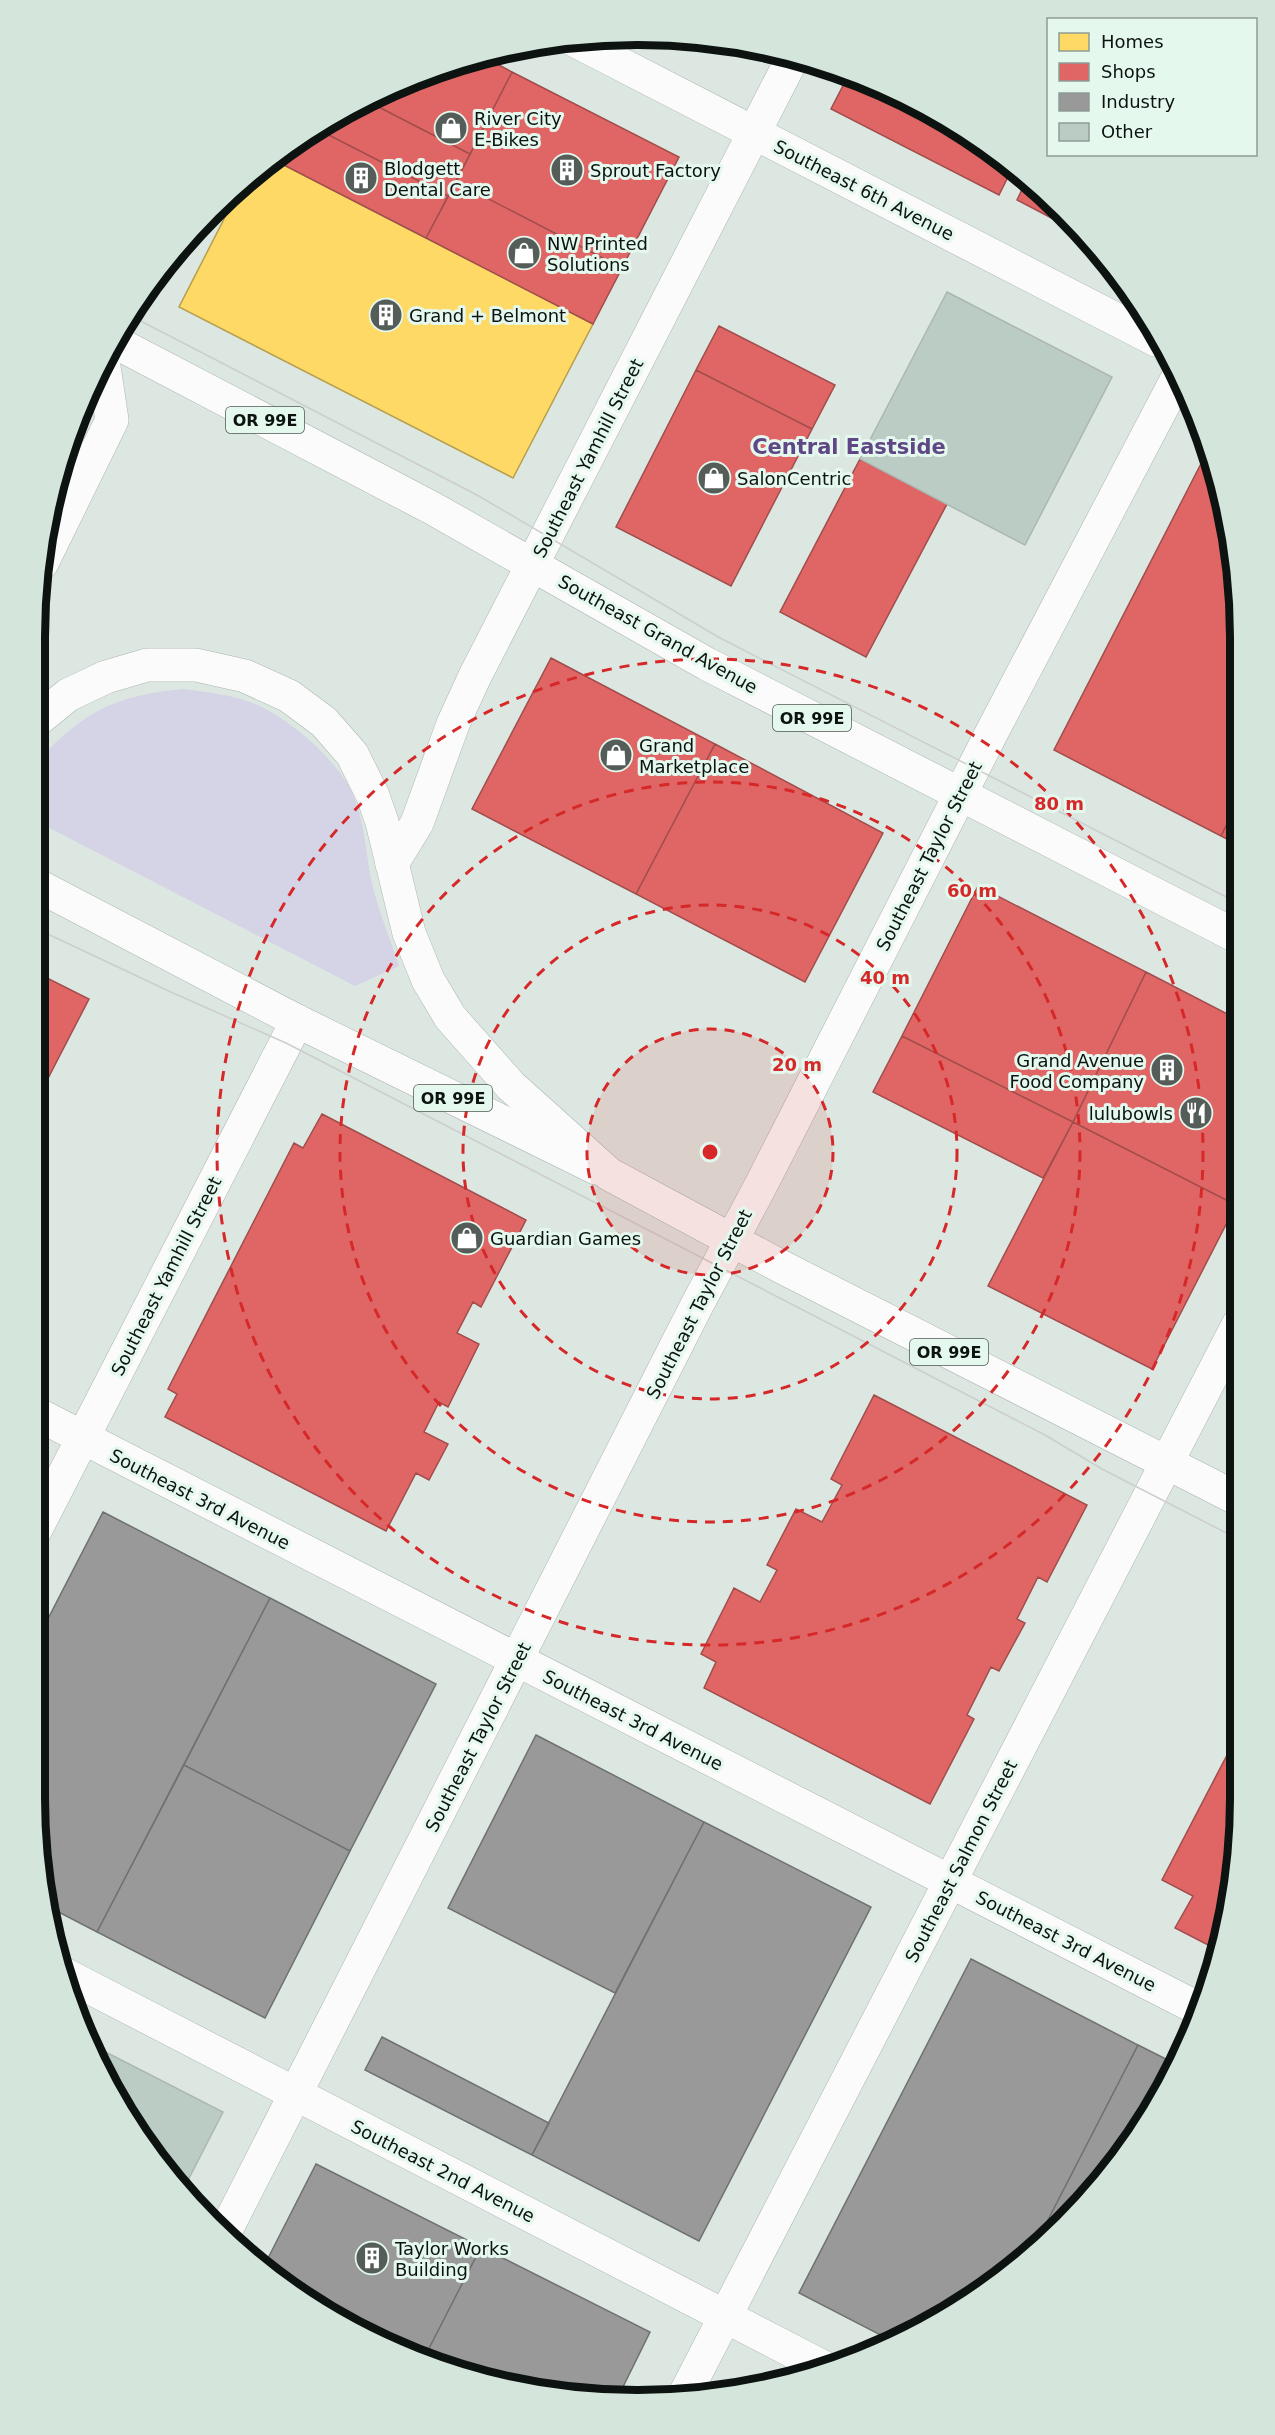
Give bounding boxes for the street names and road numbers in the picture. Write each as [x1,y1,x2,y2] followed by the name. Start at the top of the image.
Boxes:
[771,135,957,245] street label: Southeast 6th Avenue
[529,355,647,561] street label: Southeast Yamhill Street
[226,407,304,433] road number: OR 99E
[555,570,761,698] street label: Southeast Grand Avenue
[773,705,851,731] road number: OR 99E
[872,758,986,954] street label: Southeast Taylor Street
[414,1085,492,1111] road number: OR 99E
[107,1173,225,1379] street label: Southeast Yamhill Street
[642,1206,756,1402] street label: Southeast Taylor Street
[910,1339,988,1365] road number: OR 99E
[107,1444,293,1554] street label: Southeast 3rd Avenue
[421,1639,535,1835] street label: Southeast Taylor Street
[540,1665,726,1775] street label: Southeast 3rd Avenue
[901,1756,1021,1966] street label: Southeast Salmon Street
[973,1886,1159,1996] street label: Southeast 3rd Avenue
[348,2115,538,2227] street label: Southeast 2nd Avenue

